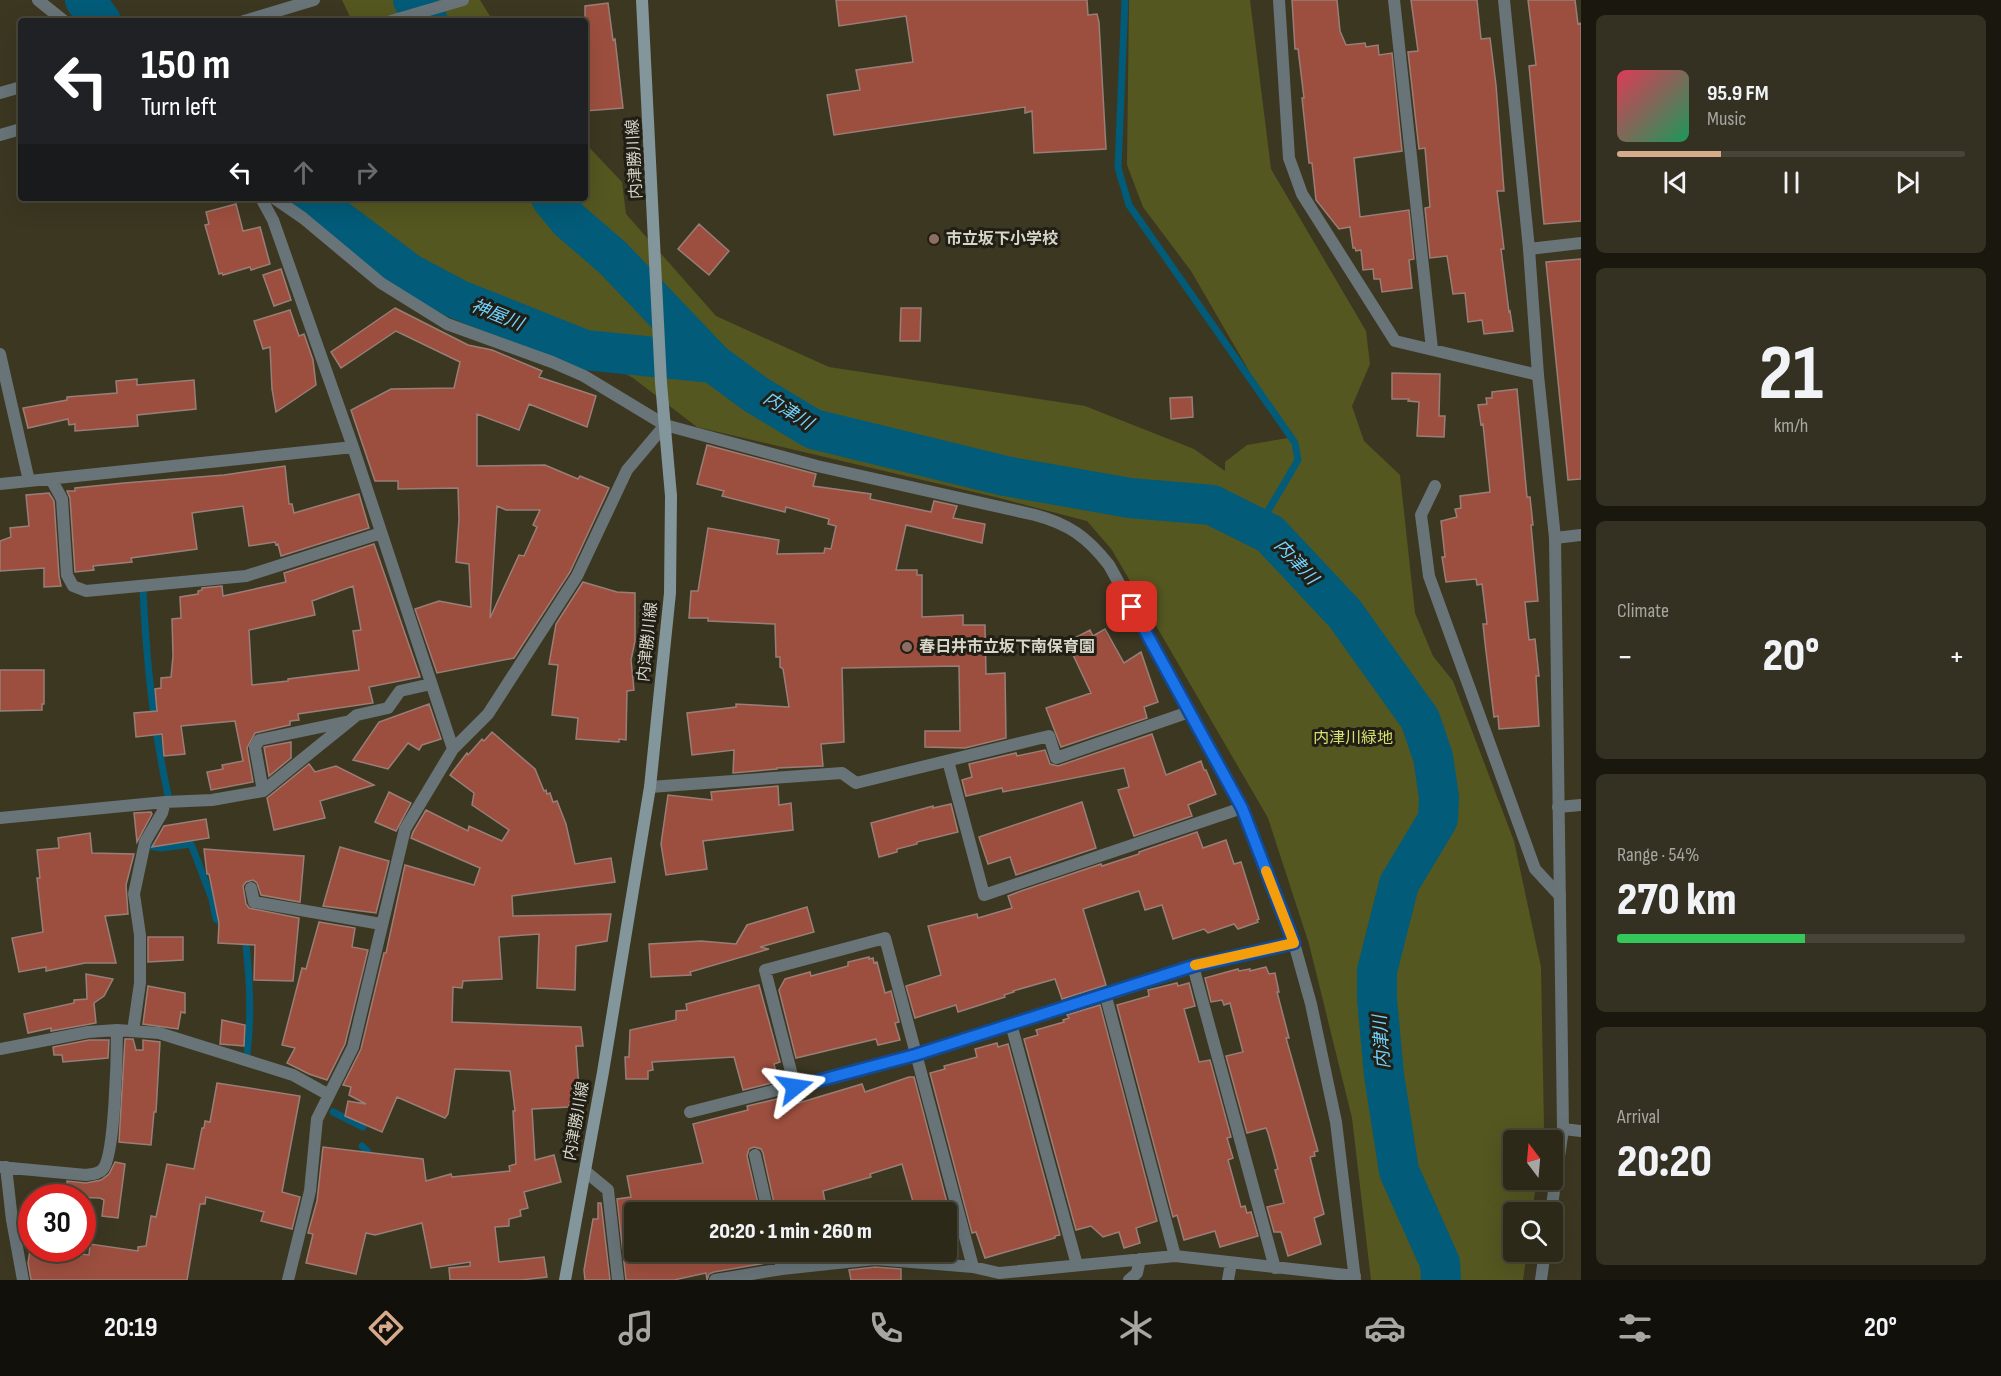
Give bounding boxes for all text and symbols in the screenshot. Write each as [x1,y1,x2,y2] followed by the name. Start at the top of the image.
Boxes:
[141,40,230,91] text: 150 m
[42,42,120,120] icon: left
[1707,80,1769,107] text: 95.9 FM
[141,91,217,123] text: Turn left
[1707,107,1746,131] text: Music
[623,119,647,199] street label: 内津勝川線
[224,156,257,189] icon: left
[287,156,320,189] icon: ahead
[350,156,383,189] icon: right
[1659,166,1692,199] icon: previous
[1775,166,1808,199] icon: pause
[1891,166,1924,199] icon: next
[946,230,1058,249] place label: 市立坂下小学校
[927,232,941,246] marker: 市立坂下小学校
[468,295,528,336] water label: 神屋川
[1759,328,1823,421] text: 21
[760,388,818,435] water label: 内津川
[1774,414,1808,438] text: km/h
[1270,535,1323,590] water label: 内津川
[1106,581,1157,632] pin
[1115,590,1148,623] icon: arrive
[1617,599,1669,623] text: Climate
[634,601,662,683] street label: 内津勝川線
[1763,629,1819,684] text: 20°
[919,637,1095,657] place label: 春日井市立坂下南保育園
[1617,637,1633,677] text: −
[1949,637,1965,677] text: +
[900,640,914,654] marker: 春日井市立坂下南保育園
[1313,729,1393,748] park label: 内津川緑地
[1617,843,1699,867] text: Range · 54%
[1617,873,1736,928] text: 270 km
[1370,1012,1394,1070] water label: 内津川
[763,1055,827,1119] position arrow
[561,1080,593,1162] street label: 内津勝川線
[1617,1105,1660,1129] text: Arrival
[1503,1130,1563,1190] north arrow
[1503,1130,1563,1262] map controls
[1617,1135,1712,1190] text: 20:20
[18,1184,96,1262] speed limit sign: 30
[1503,1202,1563,1262] button: search
[709,1218,872,1245] text: 20:20 · 1 min · 260 m
[365,1307,407,1349] icon: directions
[615,1307,657,1349] icon: music
[865,1307,907,1349] icon: phone
[1115,1307,1157,1349] icon: climate
[1364,1307,1406,1349] icon: car
[1614,1307,1656,1349] icon: filters
[104,1312,158,1344] text: 20:19
[1864,1312,1897,1344] text: 20°

